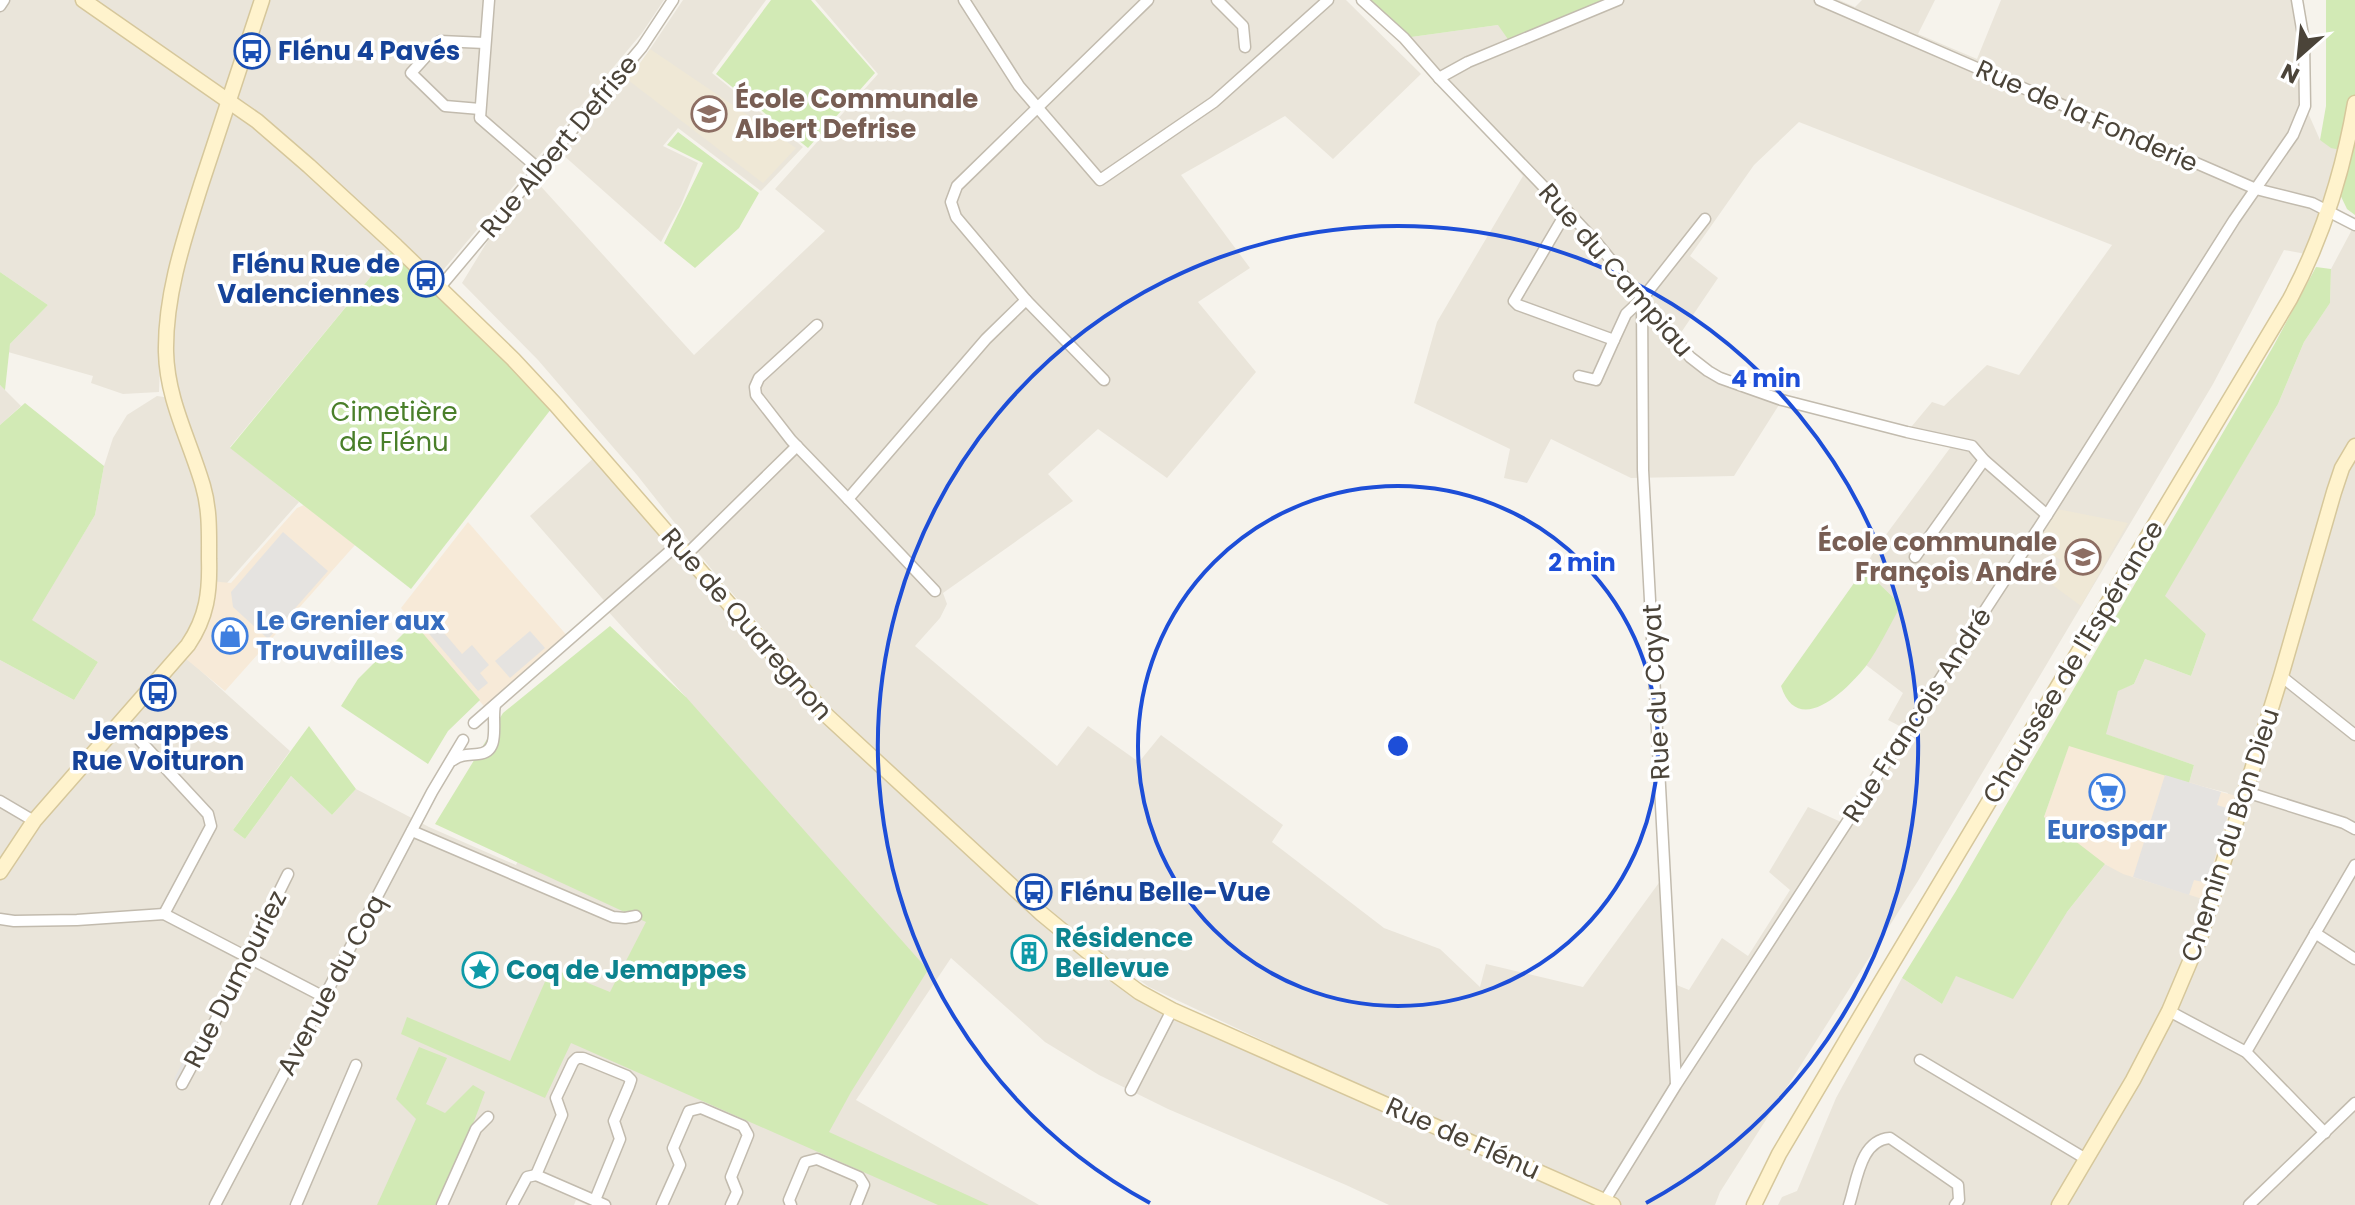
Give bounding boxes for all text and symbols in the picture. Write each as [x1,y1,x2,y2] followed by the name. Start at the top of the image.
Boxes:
[2259,16,2339,96] north arrow
[233,32,271,70] bus stop icon: Flénu 4 Pavés
[278,33,460,69] place label: Flénu 4 Pavés
[472,47,646,245] street label: Rue Albert Defrise
[1970,51,2204,181] street label: Rue de la Fonderie
[2276,56,2305,91] text: N
[735,81,978,147] place label: École Communale Albert Defrise
[690,95,728,133] school or university icon: École Communale Albert Defrise
[1530,175,1702,365] street label: Rue du Campiau
[217,246,400,312] place label: Flénu Rue de Valenciennes
[407,260,445,298] bus stop icon: Flénu Rue de Valenciennes
[1731,362,1801,395] text: 4 min
[330,394,458,460] park label: Cimetière de Flénu
[1974,513,2172,811] street label: Chaussée de l'Espérance
[653,520,841,728] street label: Rue de Quaregnon
[1818,524,2057,590] place label: École communale François André
[2064,538,2102,576] school or university icon: École communale François André
[1548,546,1616,579] text: 2 min
[1834,601,2000,829] street label: Rue Francois André
[256,603,446,669] place label: Le Grenier aux Trouvailles
[1633,603,1679,781] street label: Rue du Cayat
[211,617,249,655] shop icon: Le Grenier aux Trouvailles
[139,674,177,712] bus stop icon: Jemappes Rue Voituron
[2172,704,2288,966] street label: Chemin du Bon Dieu
[72,713,244,779] place label: Jemappes Rue Voituron
[1384,732,1412,760] centre of rings
[2088,773,2126,811] supermarket icon: Eurospar
[2047,812,2167,848] place label: Eurospar
[1015,873,1053,911] bus stop icon: Flénu Belle-Vue
[1060,874,1271,910] place label: Flénu Belle-Vue
[175,884,295,1074] street label: Rue Dumouriez
[268,888,394,1082] street label: Avenue du Coq
[1055,920,1193,986] place label: Résidence Bellevue
[1010,934,1048,972] building icon: Résidence Bellevue
[461,951,499,989] place icon: Coq de Jemappes
[506,952,747,988] place label: Coq de Jemappes
[1380,1088,1546,1188] street label: Rue de Flénu

